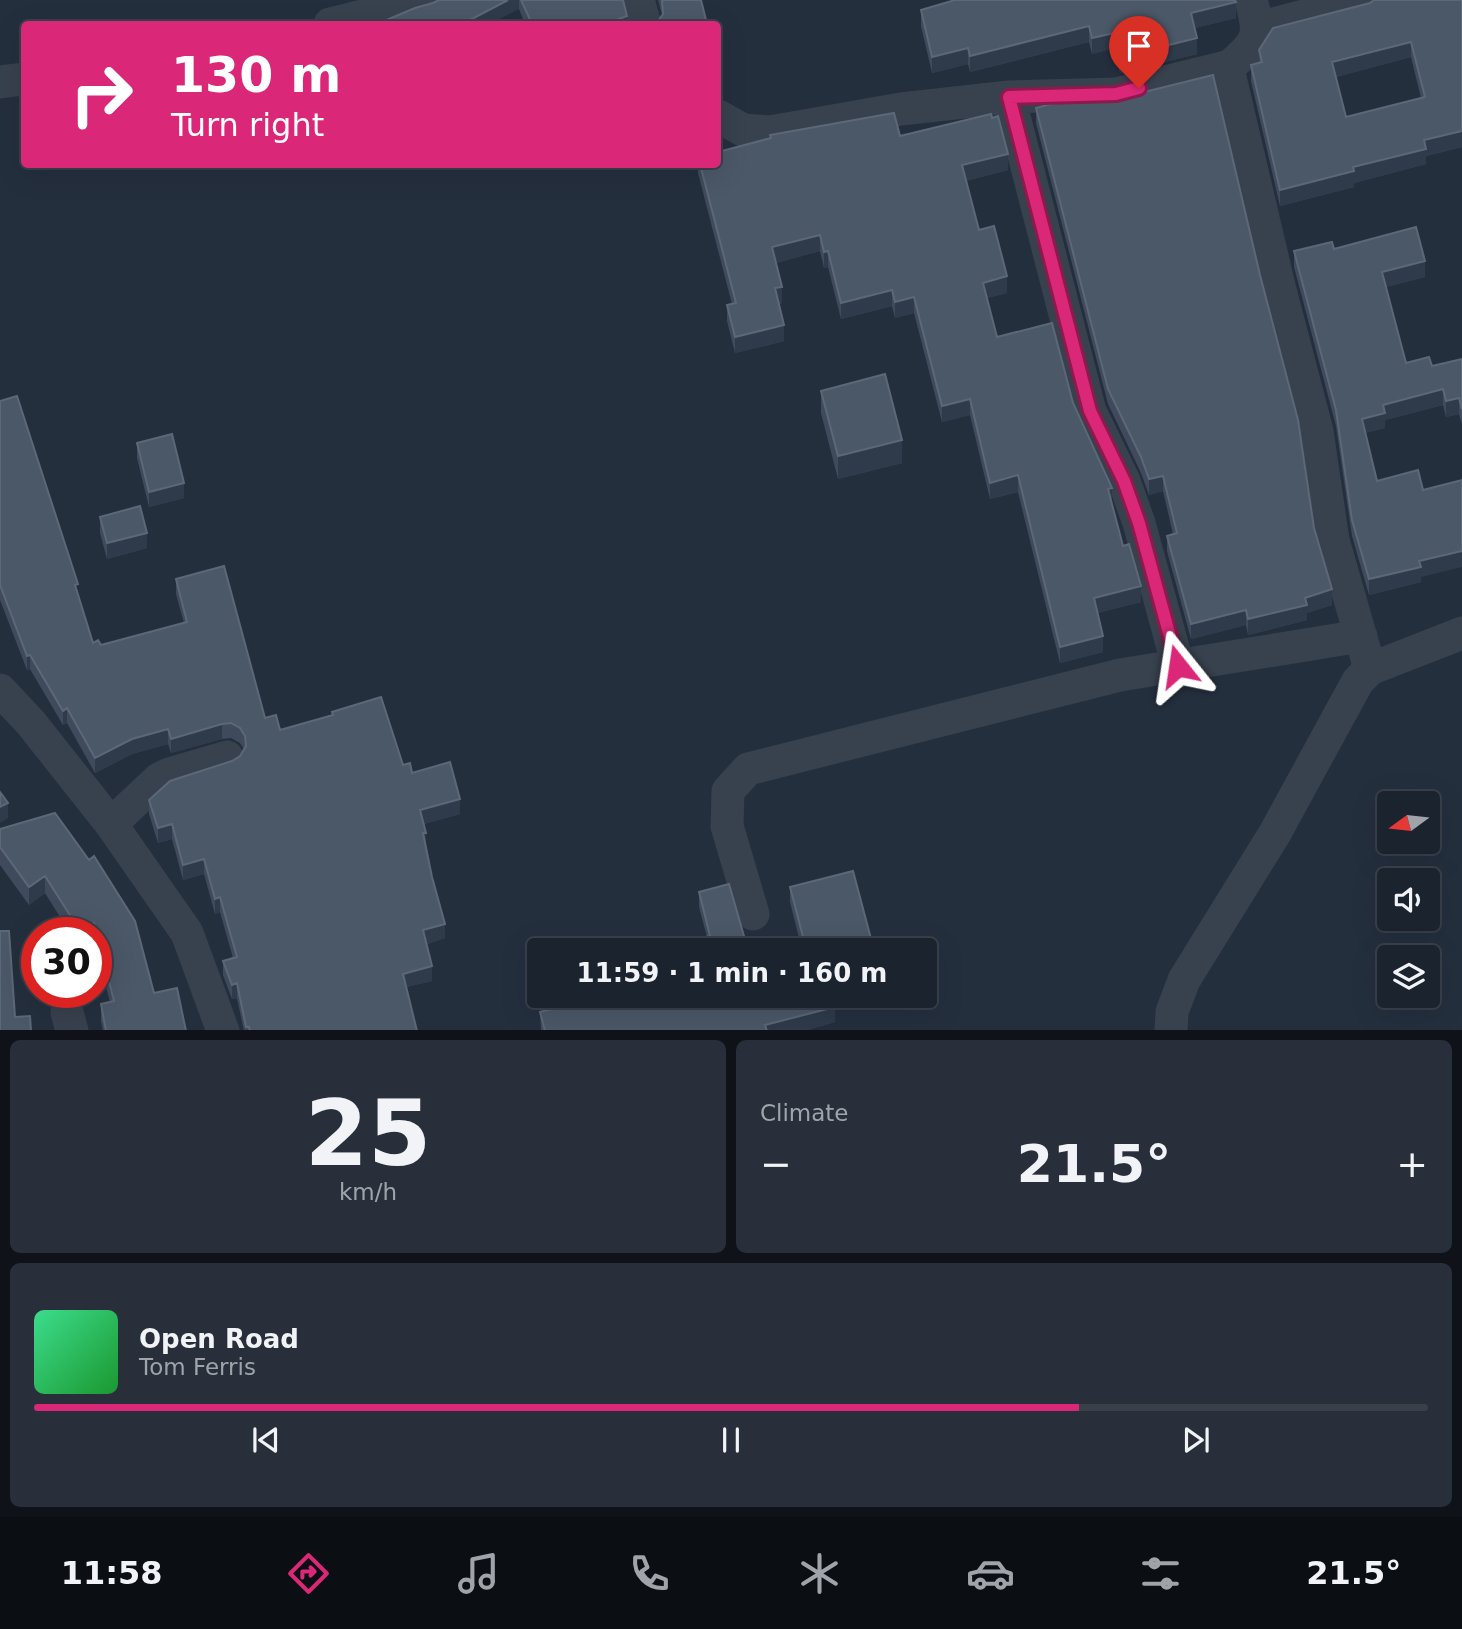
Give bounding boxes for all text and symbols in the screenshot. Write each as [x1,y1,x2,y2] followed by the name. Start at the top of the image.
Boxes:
[1109,16,1169,88] pin
[1120,27,1158,65] icon: arrive
[171,47,341,104] text: 130 m
[56,49,147,140] icon: right
[171,106,324,144] text: Turn right
[1141,629,1215,703] position arrow
[1377,791,1440,854] north arrow
[1377,791,1440,1008] map controls
[1377,868,1440,931] button: sound
[21,917,112,1008] speed limit sign: 30
[1377,945,1440,1008] button: layers
[577,958,887,988] text: 11:59 · 1 min · 160 m
[305,1081,431,1186] text: 25
[760,1100,849,1126] text: Climate
[1017,1134,1171,1194] text: 21.5°
[760,1142,792,1186] text: −
[1396,1142,1428,1186] text: +
[339,1179,397,1205] text: km/h
[139,1324,299,1354] text: Open Road
[139,1354,256,1380] text: Tom Ferris
[247,1421,285,1459] icon: previous
[712,1421,750,1459] icon: pause
[1177,1421,1215,1459] icon: next
[284,1549,333,1598] icon: directions
[454,1549,503,1598] icon: music
[625,1549,674,1598] icon: phone
[795,1549,844,1598] icon: climate
[966,1549,1015,1598] icon: car
[1136,1549,1185,1598] icon: filters
[61,1554,163,1592] text: 11:58
[1306,1554,1401,1592] text: 21.5°

